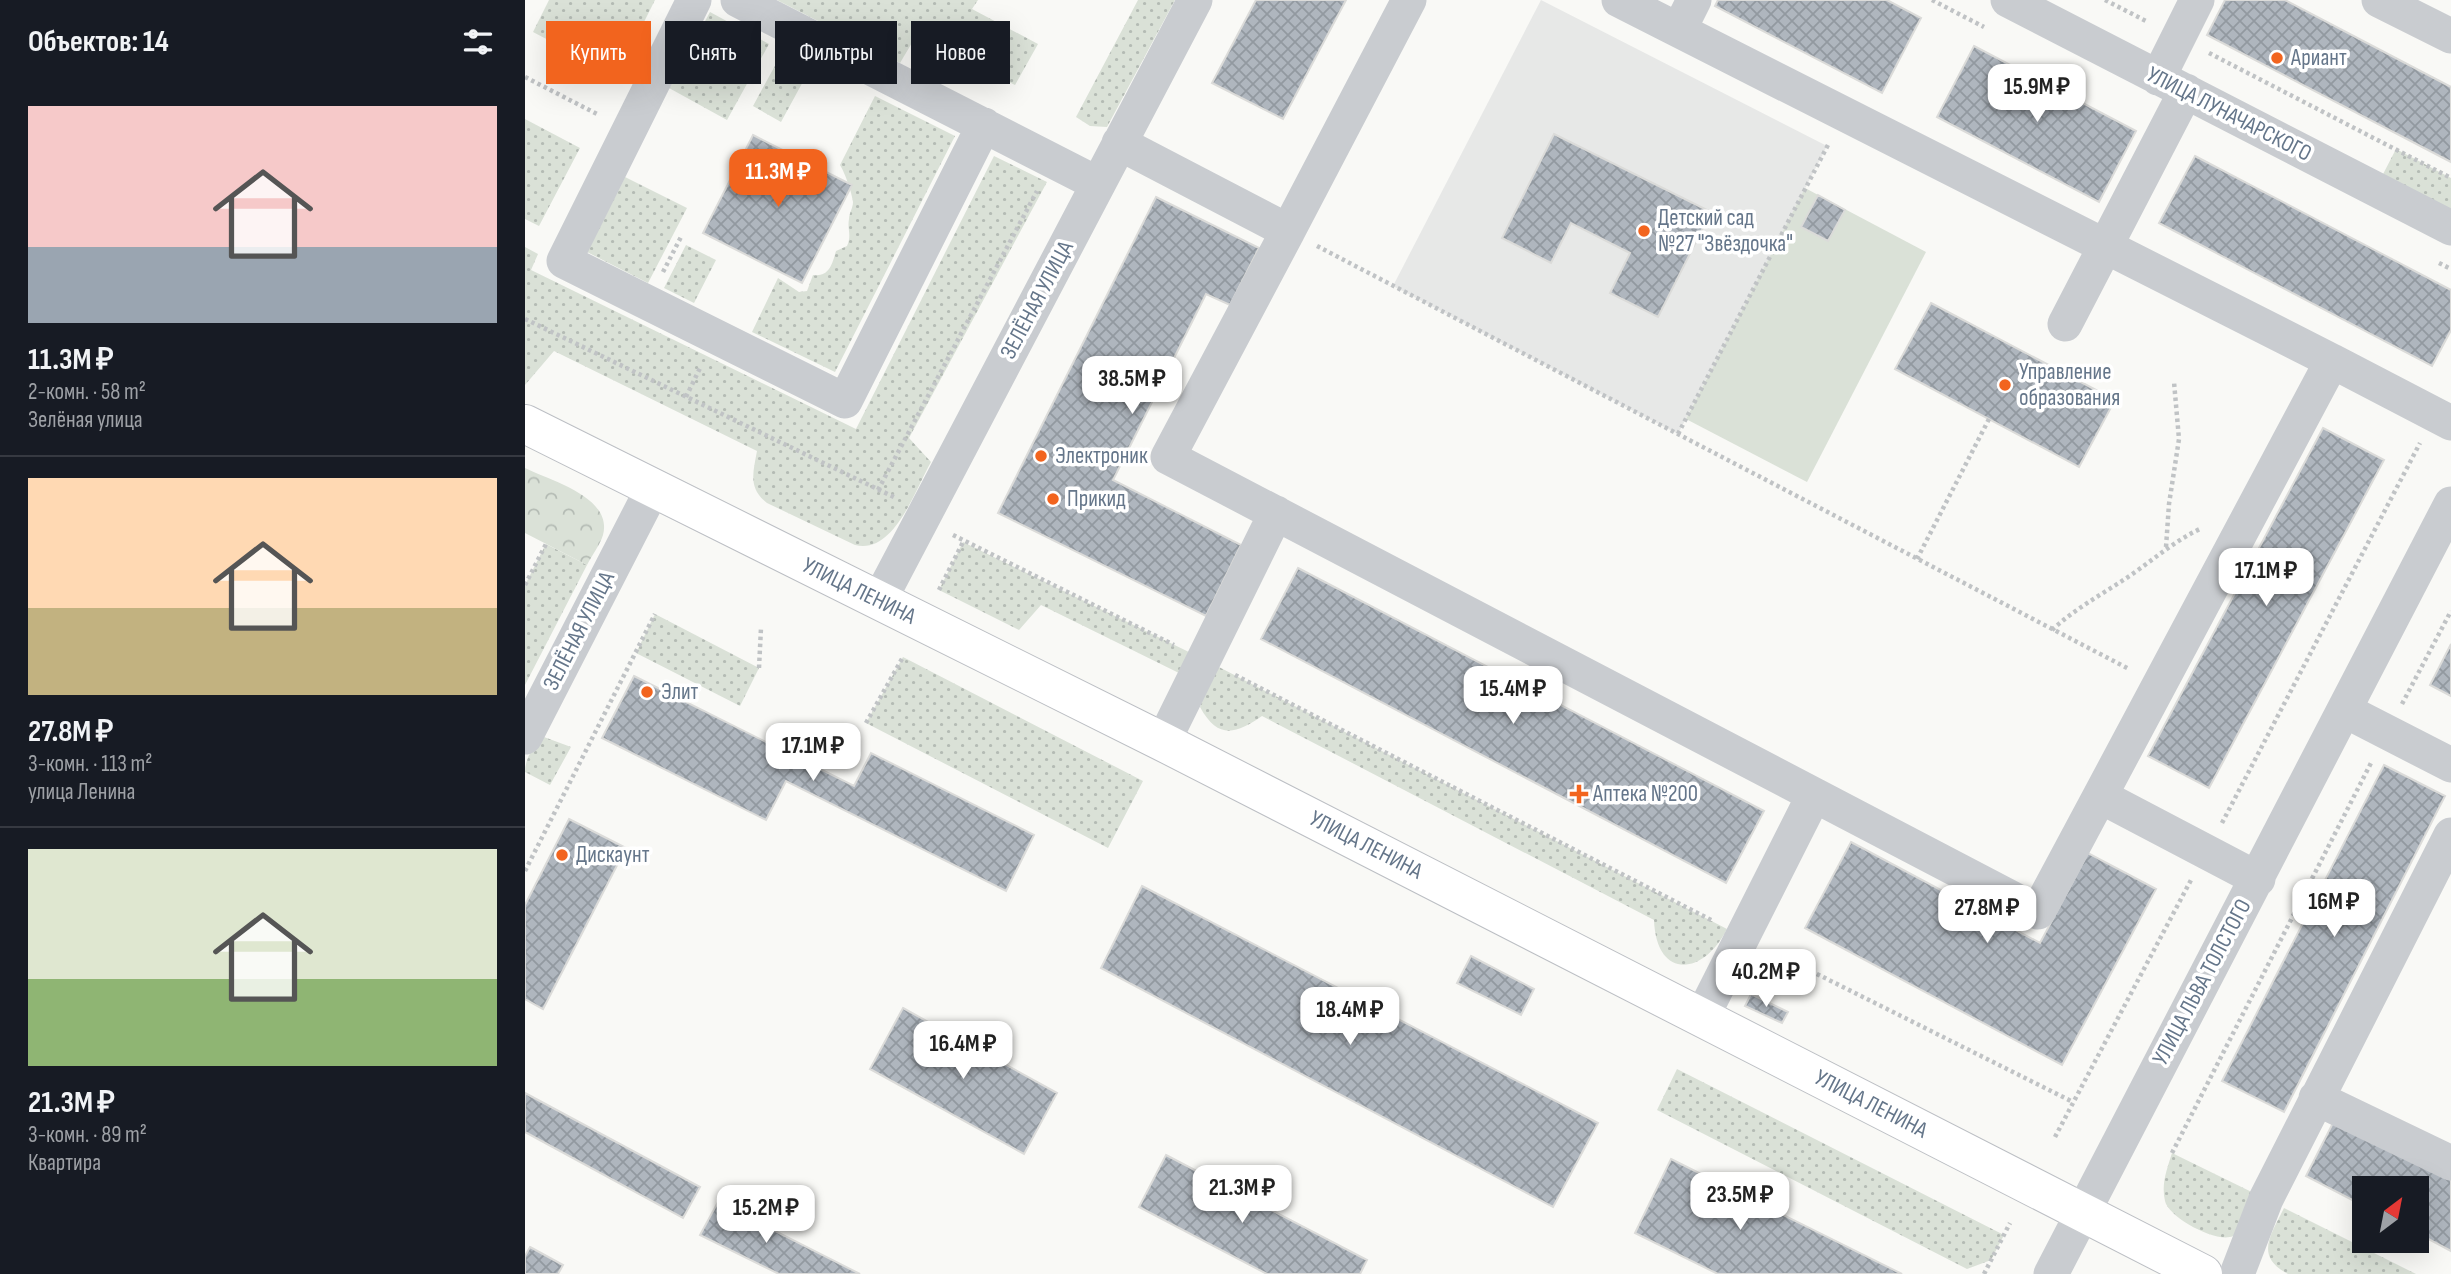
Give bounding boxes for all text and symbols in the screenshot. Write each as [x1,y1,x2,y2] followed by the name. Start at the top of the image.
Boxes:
[546,21,651,84] chip: Купить
[665,21,761,84] chip: Снять
[775,21,897,84] chip: Фильтры
[911,21,1010,84] chip: Новое
[459,23,497,61] icon: filters
[28,24,169,60] text: Объектов: 14
[2290,44,2347,72] place label: Ариант
[2269,50,2285,66] marker: Ариант
[2142,60,2316,168] street label: УЛИЦА ЛУНАЧАРСКОГО
[1972,64,2102,124] pin: 15.9M ₽
[2004,73,2070,101] text: 15.9M ₽
[713,150,843,209] pin: 11.3M ₽
[200,151,326,277] icon: home
[745,158,811,186] text: 11.3M ₽
[1658,204,1793,258] place label: Детский сад №27 "Звёздочка"
[1636,223,1652,239] marker: Детский сад №27 "Звёздочка"
[994,236,1080,364] street label: ЗЕЛЁНАЯ УЛИЦА
[28,342,114,378] text: 11.3M ₽
[1067,356,1197,416] pin: 38.5M ₽
[2019,358,2120,412] place label: Управление образования
[1098,365,1166,393] text: 38.5M ₽
[1997,377,2013,393] marker: Управление образования
[28,378,146,406] text: 2-комн. · 58 m²
[28,406,143,434] text: Зелёная улица
[1055,442,1148,470] place label: Электроник
[1033,448,1049,464] marker: Электроник
[1067,485,1126,513] place label: Прикид
[1045,491,1061,507] marker: Прикид
[200,523,326,649] icon: home
[2201,548,2331,608] pin: 17.1M ₽
[798,551,920,631] street label: УЛИЦА ЛЕНИНА
[2235,557,2297,585] text: 17.1M ₽
[537,567,621,695] street label: ЗЕЛЁНАЯ УЛИЦА
[1448,666,1578,726] pin: 15.4M ₽
[1480,675,1546,703] text: 15.4M ₽
[661,678,699,706] place label: Элит
[639,684,655,700] marker: Элит
[28,714,113,750] text: 27.8M ₽
[748,724,878,783] pin: 17.1M ₽
[782,732,844,760] text: 17.1M ₽
[28,750,152,778] text: 3-комн. · 113 m²
[28,778,135,806] text: улица Ленина
[1592,780,1698,808] place label: Аптека №200
[1571,786,1587,802] marker: Аптека №200
[1305,805,1427,885] street label: УЛИЦА ЛЕНИНА
[576,841,650,869] place label: Дискаунт
[554,847,570,863] marker: Дискаунт
[2285,880,2383,939] pin: 16M ₽
[1922,886,2052,945] pin: 27.8M ₽
[2308,888,2360,916] text: 16M ₽
[200,894,326,1020] icon: home
[1954,894,2020,922] text: 27.8M ₽
[2146,894,2258,1070] street label: УЛИЦА ЛЬВА ТОЛСТОГО
[1701,950,1831,1009] pin: 40.2M ₽
[1732,958,1800,986] text: 40.2M ₽
[1285,988,1415,1047] pin: 18.4M ₽
[1316,996,1384,1024] text: 18.4M ₽
[898,1021,1028,1081] pin: 16.4M ₽
[929,1030,997,1058] text: 16.4M ₽
[1810,1064,1932,1144] street label: УЛИЦА ЛЕНИНА
[28,1085,115,1121] text: 21.3M ₽
[28,1121,147,1149] text: 3-комн. · 89 m²
[28,1149,101,1177] text: Квартира
[1177,1166,1307,1225] pin: 21.3M ₽
[1675,1172,1805,1232] pin: 23.5M ₽
[1209,1174,1275,1202] text: 21.3M ₽
[2352,1176,2429,1253] north arrow
[2352,1176,2429,1253] map controls
[1706,1181,1774,1209] text: 23.5M ₽
[701,1186,831,1245] pin: 15.2M ₽
[733,1194,799,1222] text: 15.2M ₽

